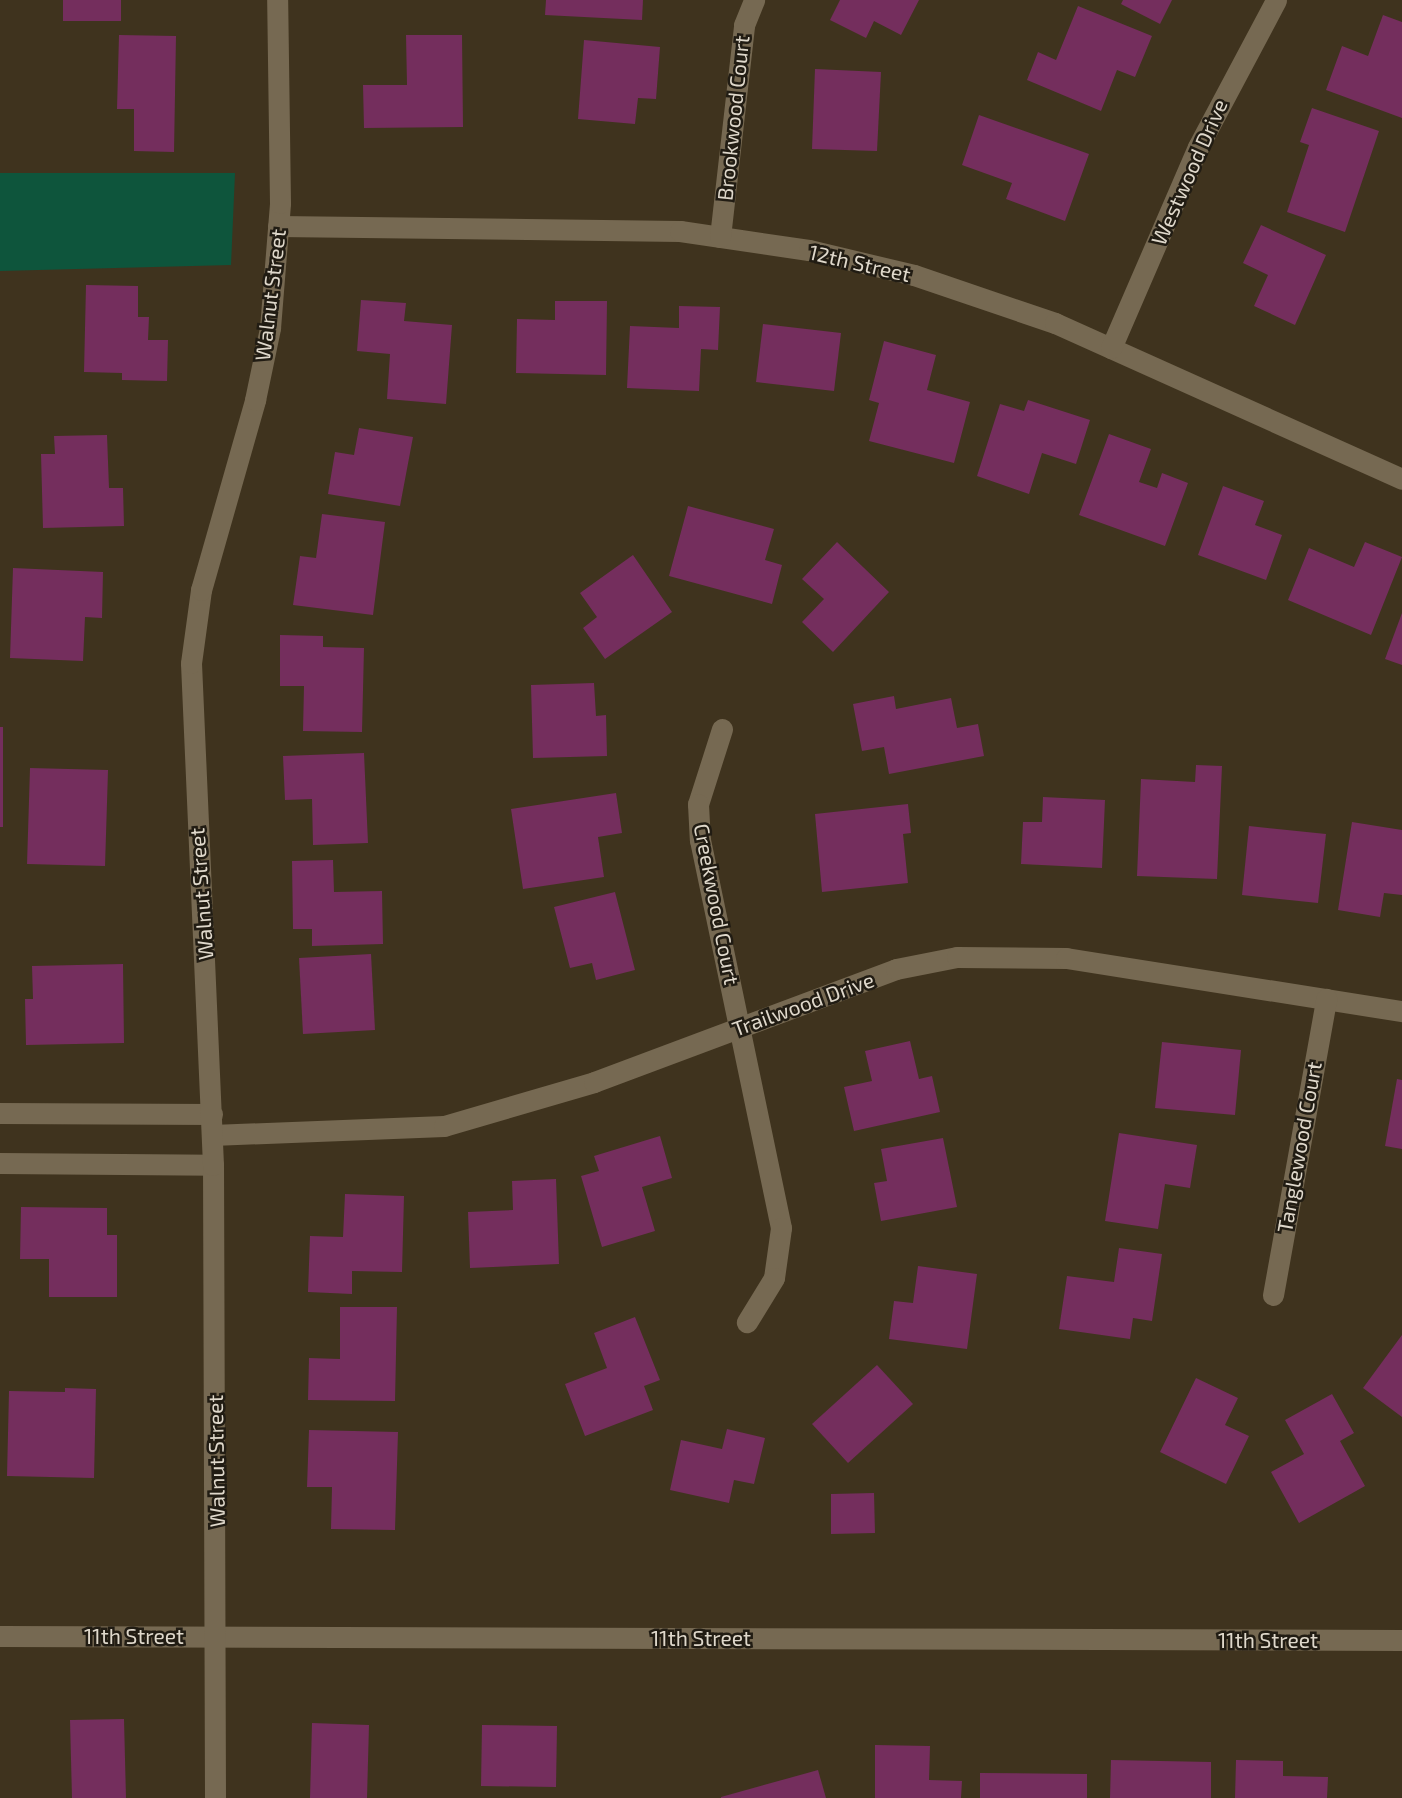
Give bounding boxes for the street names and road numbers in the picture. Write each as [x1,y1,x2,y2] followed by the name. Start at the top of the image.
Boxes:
[712,34,754,202] street label: Brookwood Court
[1146,95,1232,249] street label: Westwood Drive
[249,228,291,362] street label: Walnut Street
[807,239,913,287] street label: 12th Street
[689,821,745,987] street label: Creekwood Court
[184,827,218,961] street label: Walnut Street
[729,967,877,1041] street label: Trailwood Drive
[1272,1059,1326,1235] street label: Tanglewood Court
[202,1394,230,1528] street label: Walnut Street
[84,1623,184,1649] street label: 11th Street
[651,1625,751,1651] street label: 11th Street
[1218,1627,1318,1653] street label: 11th Street

